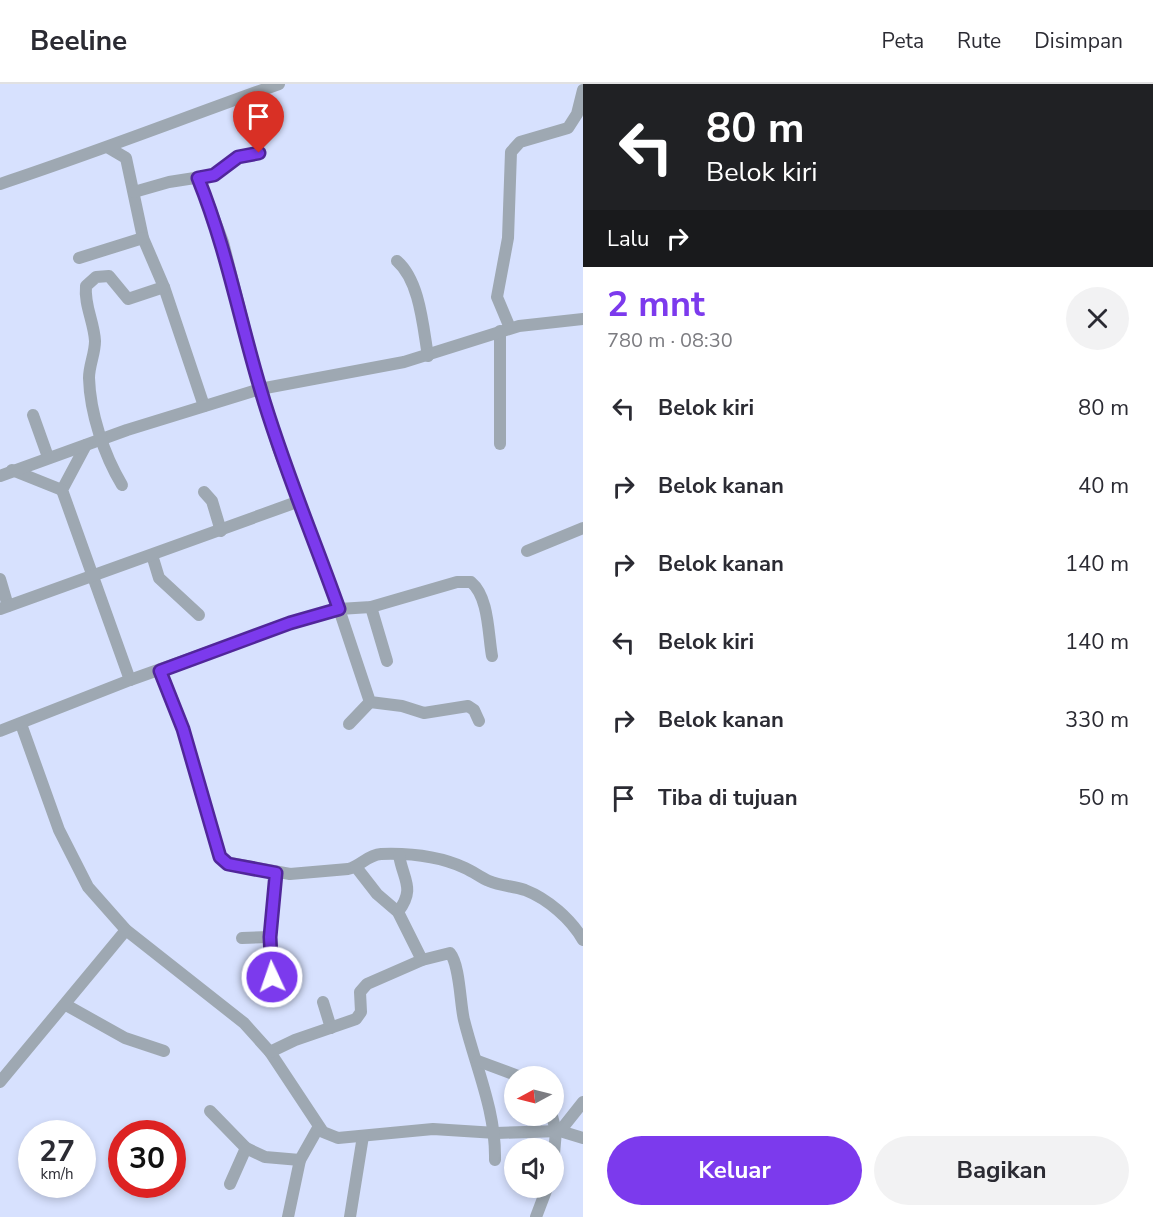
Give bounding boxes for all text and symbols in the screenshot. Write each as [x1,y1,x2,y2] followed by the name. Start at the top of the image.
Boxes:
[30,22,127,60] text: Beeline
[882,27,924,55] text: Peta
[957,27,1001,55] text: Rute
[1034,27,1123,55] text: Disimpan
[233,91,284,153] pin
[242,100,275,133] icon: arrive
[706,100,805,157] text: 80 m
[607,108,685,186] icon: left
[706,154,818,191] text: Belok kiri
[661,222,694,255] icon: right
[607,224,649,254] text: Lalu
[607,280,705,329] text: 2 mnt
[1066,287,1129,350] button: close
[607,327,733,354] text: 780 m · 08:30
[607,392,640,425] icon: left
[658,393,754,423] text: Belok kiri
[1078,393,1129,423] text: 80 m
[607,470,640,503] icon: right
[658,471,784,501] text: Belok kanan
[1078,471,1129,501] text: 40 m
[607,548,640,581] icon: right
[658,549,784,579] text: Belok kanan
[1065,549,1129,579] text: 140 m
[607,626,640,659] icon: left
[658,627,754,657] text: Belok kiri
[1065,627,1129,657] text: 140 m
[607,704,640,737] icon: right
[658,705,784,735] text: Belok kanan
[1065,705,1129,735] text: 330 m
[607,782,640,815] icon: arrive
[658,783,798,813] text: Tiba di tujuan
[1078,783,1129,813] text: 50 m
[240,945,304,1009] position arrow
[504,1066,564,1126] north arrow
[504,1066,564,1198] map controls
[108,1120,186,1198] speed limit sign: 30
[39,1131,75,1172] text: 27
[607,1136,862,1205] button: Keluar
[874,1136,1129,1205] button: Bagikan
[504,1138,564,1198] button: sound
[40,1164,74,1184] text: km/h

